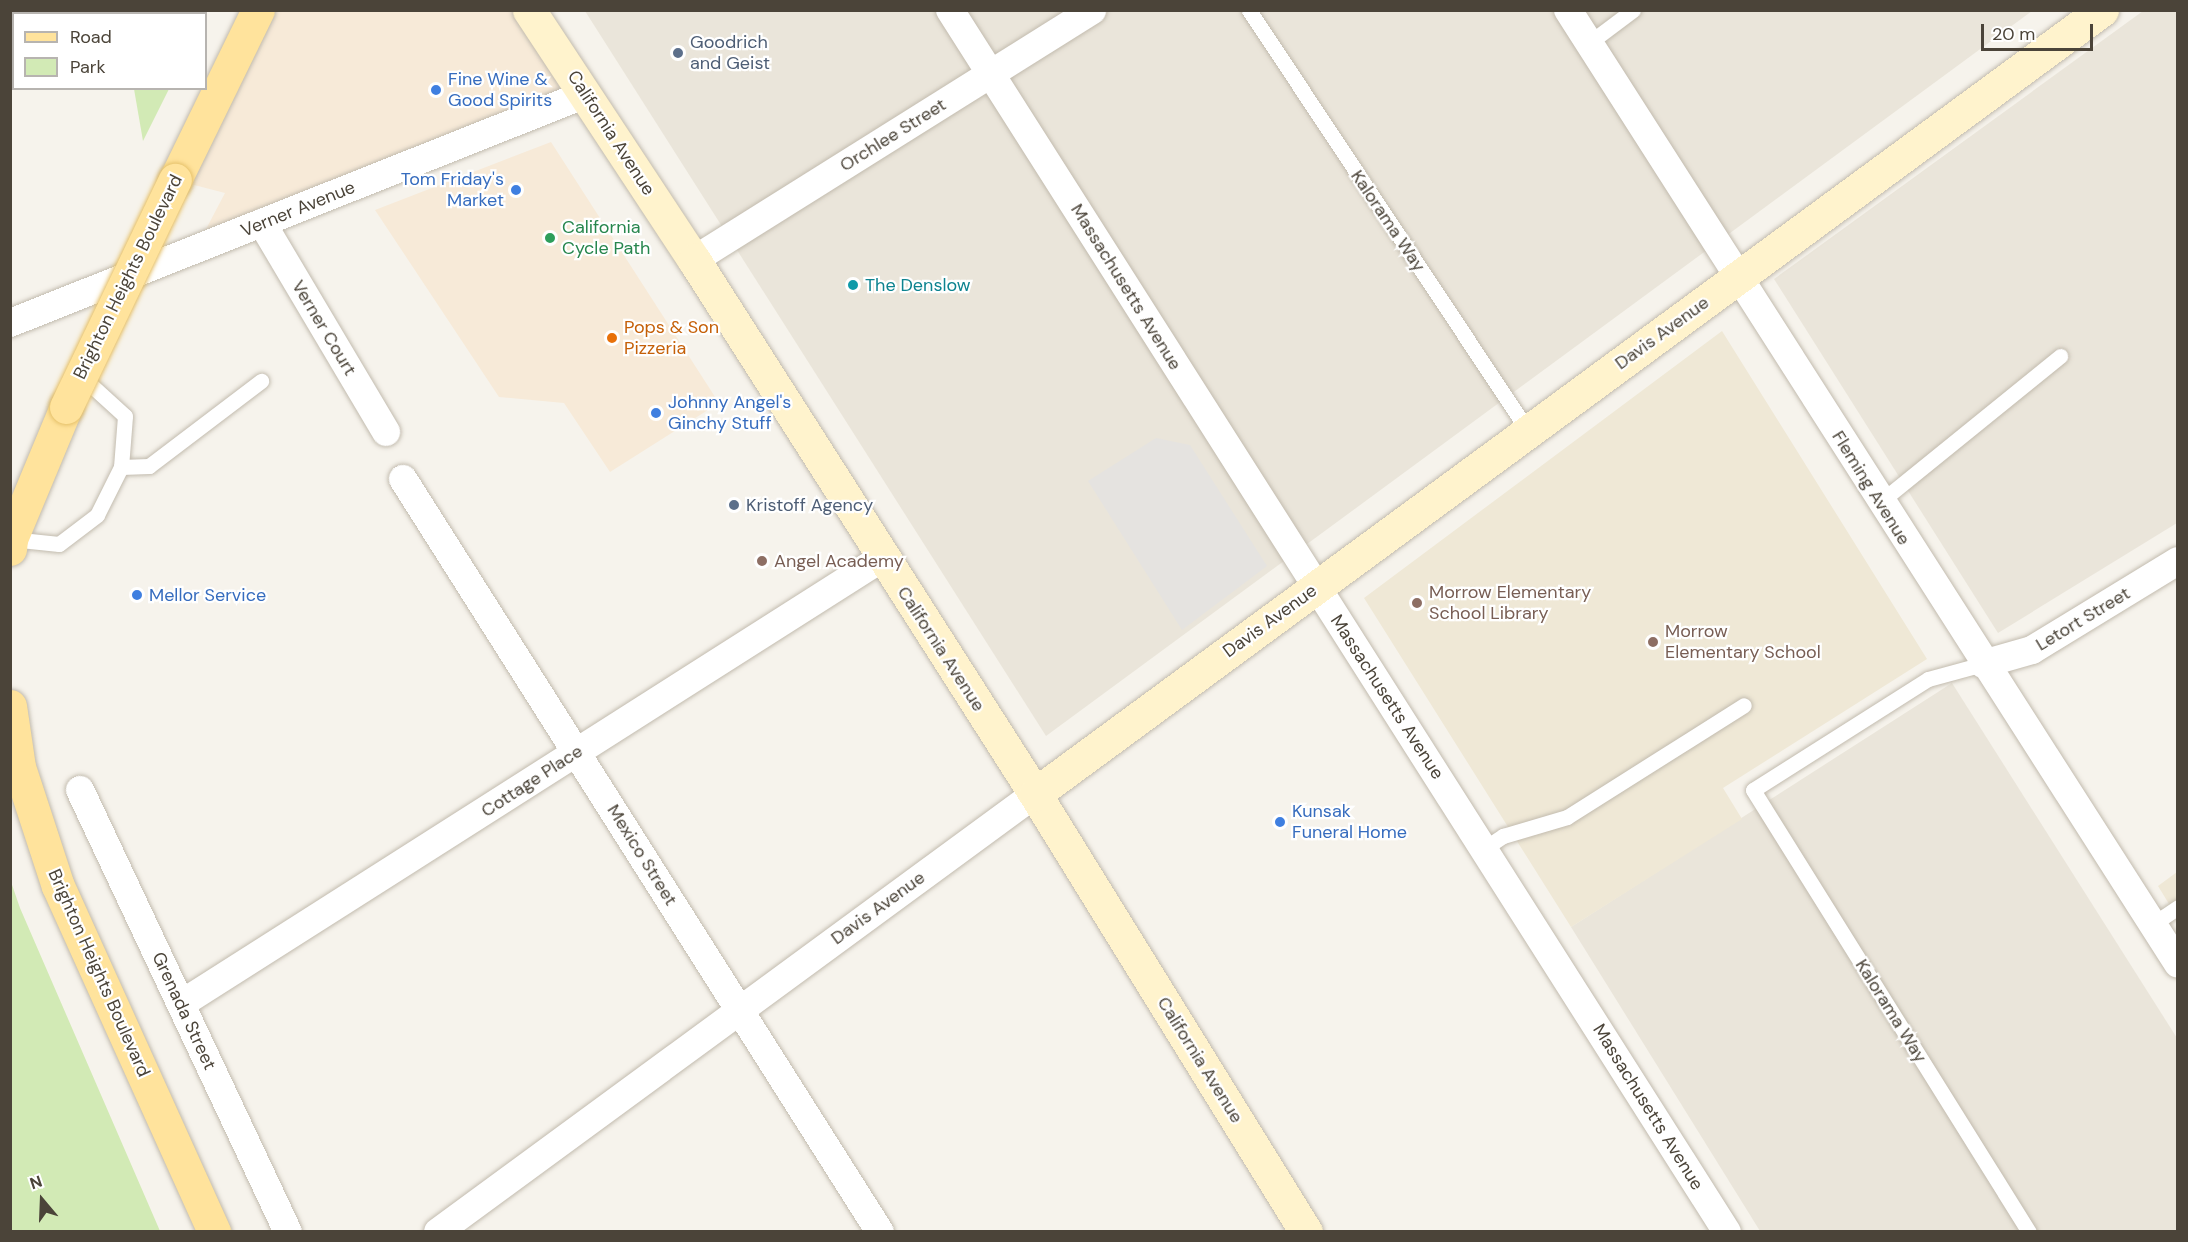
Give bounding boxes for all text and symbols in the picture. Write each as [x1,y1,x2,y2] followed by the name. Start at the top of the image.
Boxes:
[12,12,207,90] legend
[1984,12,2096,50] scale bar
[1992,22,2035,46] text: 20 m
[70,25,112,49] text: Road
[690,32,770,74] place label: Goodrich and Geist
[671,46,685,60] marker: Goodrich and Geist
[70,55,106,79] text: Park
[563,67,659,199] street label: California Avenue
[448,69,552,112] place label: Fine Wine & Good Spirits
[429,83,443,97] marker: Fine Wine & Good Spirits
[836,94,950,176] street label: Orchlee Street
[1346,166,1430,276] street label: Kalorama Way
[401,169,504,212] place label: Tom Friday's Market
[69,171,187,383] street label: Brighton Heights Boulevard
[238,176,358,242] street label: Verner Avenue
[509,183,523,197] marker: Tom Friday's Market
[1066,200,1186,374] street label: Massachusetts Avenue
[562,217,650,260] place label: California Cycle Path
[543,231,557,245] marker: California Cycle Path
[865,274,971,296] place label: The Denslow
[287,276,361,380] street label: Verner Court
[846,278,860,292] marker: The Denslow
[1611,292,1713,374] street label: Davis Avenue
[624,317,719,360] place label: Pops & Son Pizzeria
[605,331,619,345] marker: Pops & Son Pizzeria
[668,392,791,434] place label: Johnny Angel's Ginchy Stuff
[649,406,663,420] marker: Johnny Angel's Ginchy Stuff
[1827,427,1915,549] street label: Fleming Avenue
[746,494,873,516] place label: Kristoff Agency
[727,498,741,512] marker: Kristoff Agency
[774,550,904,572] place label: Angel Academy
[755,554,769,568] marker: Angel Academy
[1219,580,1321,662] street label: Davis Avenue
[1429,582,1591,624] place label: Morrow Elementary School Library
[2032,582,2134,656] street label: Letort Street
[893,583,989,715] street label: California Avenue
[149,584,266,606] place label: Mellor Service
[130,588,144,602] marker: Mellor Service
[1410,596,1424,610] marker: Morrow Elementary School Library
[1326,611,1448,783] street label: Massachusetts Avenue
[1665,621,1821,664] place label: Morrow Elementary School
[1646,635,1660,649] marker: Morrow Elementary School
[477,740,587,822] street label: Cottage Place
[602,801,682,909] street label: Mexico Street
[1292,801,1407,844] place label: Kunsak Funeral Home
[1273,815,1287,829] marker: Kunsak Funeral Home
[43,866,155,1080] street label: Brighton Heights Boulevard
[827,867,929,949] street label: Davis Avenue
[147,949,221,1073] street label: Grenada Street
[1851,955,1931,1067] street label: Kalorama Way
[1153,993,1247,1127] street label: California Avenue
[1588,1020,1708,1194] street label: Massachusetts Avenue
[12,1170,72,1230] north arrow
[27,1171,45,1194] text: N

